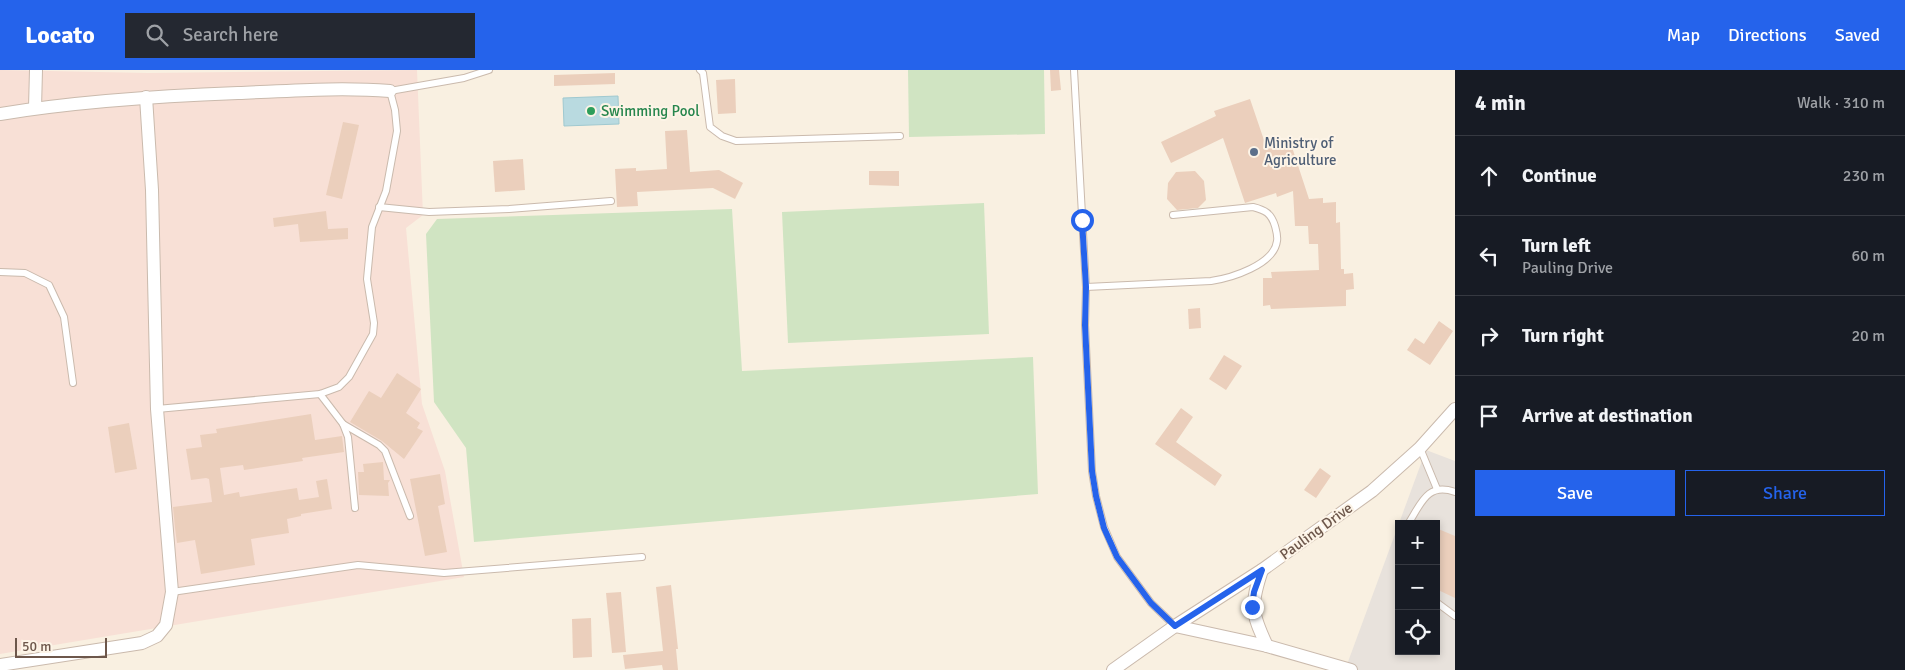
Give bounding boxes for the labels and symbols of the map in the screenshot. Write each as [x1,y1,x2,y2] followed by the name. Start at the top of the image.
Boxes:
[601,102,700,120] place label: Swimming Pool
[585,105,597,117] marker: Swimming Pool
[1264,134,1336,169] place label: Ministry of Agriculture
[1248,146,1260,158] marker: Ministry of Agriculture
[1071,209,1094,232] route start
[1276,499,1356,563] street label: Pauling Drive
[1241,596,1264,619] route end
[15,635,108,658] scale bar

